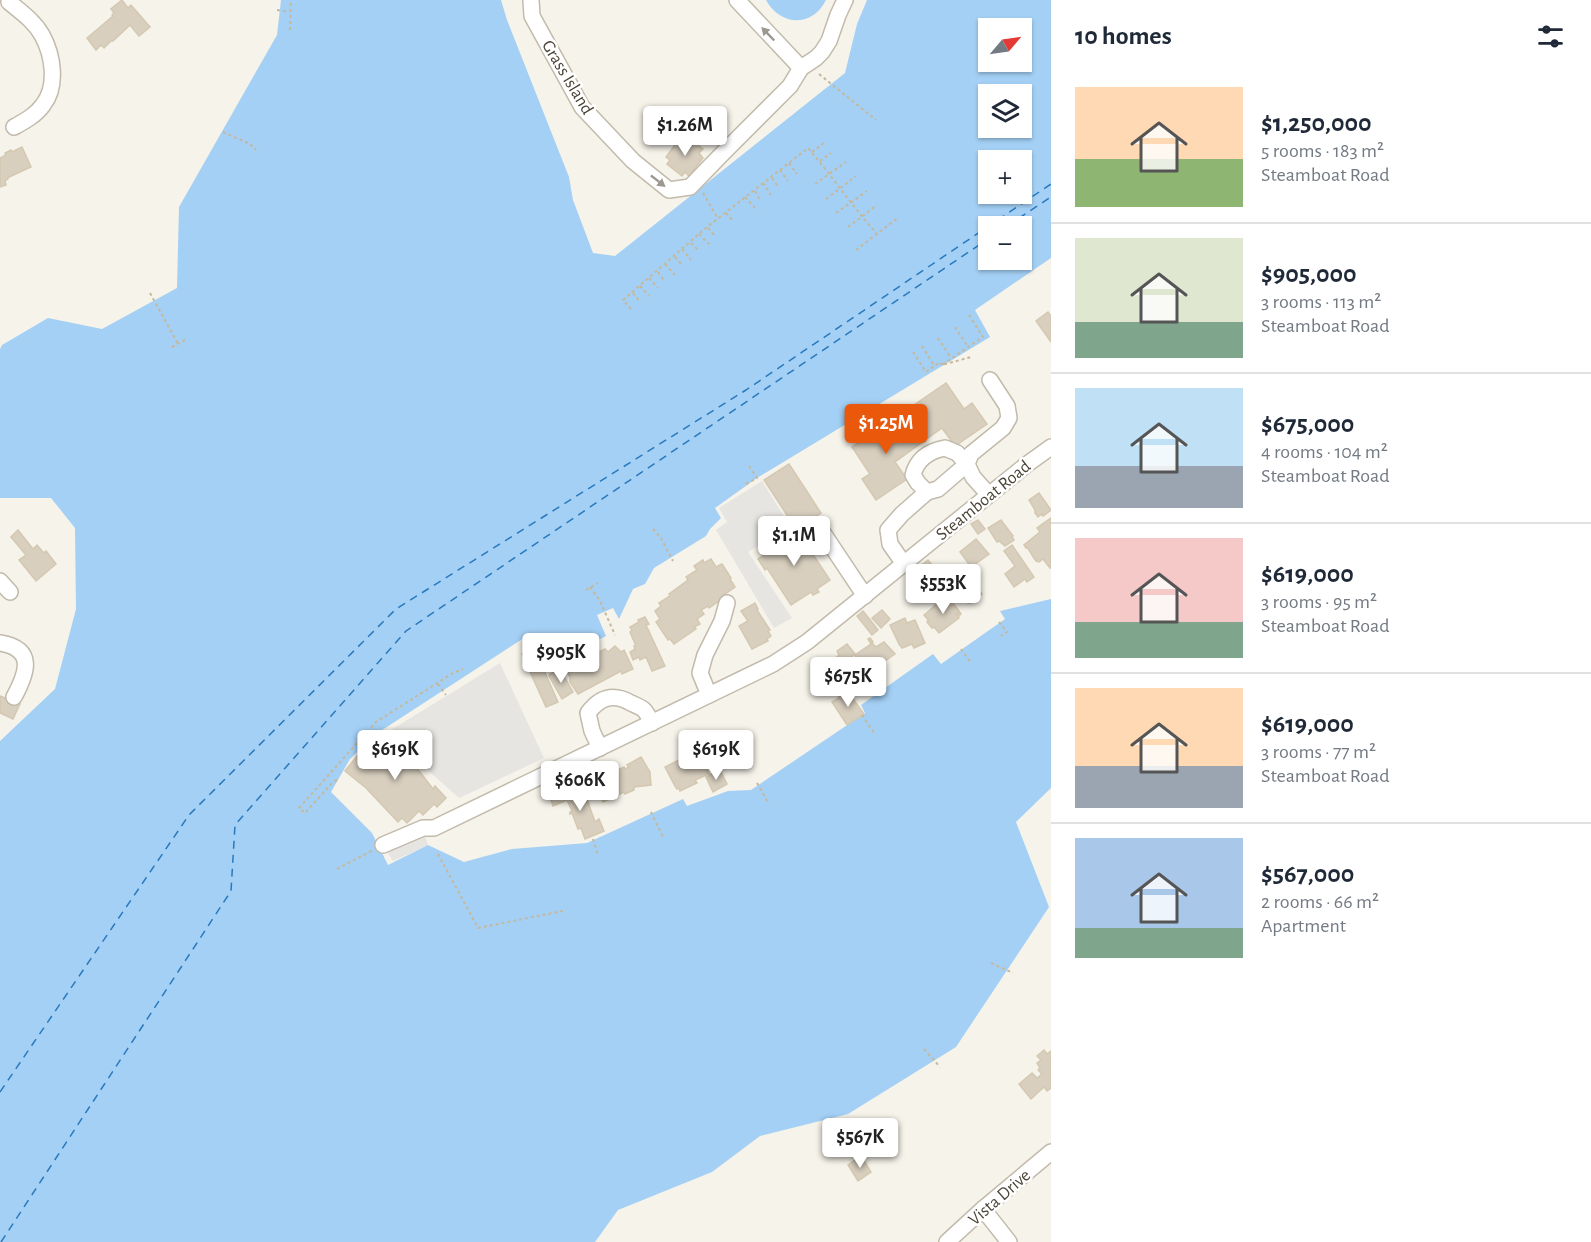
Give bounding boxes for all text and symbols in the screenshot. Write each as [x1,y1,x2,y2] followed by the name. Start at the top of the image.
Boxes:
[978,18,1032,72] north arrow
[978,18,1032,270] map controls
[1534,20,1567,53] icon: filters
[1075,23,1172,49] text: 10 homes
[762,28,776,42] one-way arrow
[538,37,596,118] street label: Grass Island
[978,84,1032,138] button: layers
[636,106,734,157] pin: $1.26M
[1261,110,1372,136] text: $1,250,000
[1123,111,1195,183] icon: home
[657,115,713,135] text: $1.26M
[1261,141,1384,161] text: 5 rooms · 183 m²
[978,150,1032,204] button: +
[1261,165,1390,185] text: Steamboat Road
[650,175,666,188] one-way arrow
[978,216,1032,270] button: −
[1261,261,1357,287] text: $905,000
[1123,262,1195,334] icon: home
[1261,292,1381,312] text: 3 rooms · 113 m²
[1261,316,1390,336] text: Steamboat Road
[837,404,935,455] pin: $1.25M
[1261,411,1354,437] text: $675,000
[1123,412,1195,484] icon: home
[859,413,913,433] text: $1.25M
[1261,442,1388,462] text: 4 rooms · 104 m²
[933,457,1034,544] street label: Steamboat Road
[1261,466,1390,486] text: Steamboat Road
[752,516,836,567] pin: $1.1M
[772,525,816,545] text: $1.1M
[1261,561,1354,587] text: $619,000
[1123,562,1195,634] icon: home
[901,564,985,615] pin: $553K
[920,573,966,593] text: $553K
[1261,592,1377,612] text: 3 rooms · 95 m²
[1261,616,1390,636] text: Steamboat Road
[519,633,603,684] pin: $905K
[536,642,586,662] text: $905K
[806,657,890,708] pin: $675K
[824,666,872,686] text: $675K
[1261,711,1354,737] text: $619,000
[1123,712,1195,784] icon: home
[353,730,437,781] pin: $619K
[674,730,758,781] pin: $619K
[371,739,419,759] text: $619K
[692,739,740,759] text: $619K
[1261,742,1376,762] text: 3 rooms · 77 m²
[538,761,622,812] pin: $606K
[1261,766,1390,786] text: Steamboat Road
[555,770,605,790] text: $606K
[1261,861,1354,887] text: $567,000
[1123,862,1195,934] icon: home
[1261,892,1379,912] text: 2 rooms · 66 m²
[1261,916,1346,936] text: Apartment
[818,1118,902,1169] pin: $567K
[836,1127,884,1147] text: $567K
[965,1166,1034,1229] street label: Vista Drive

